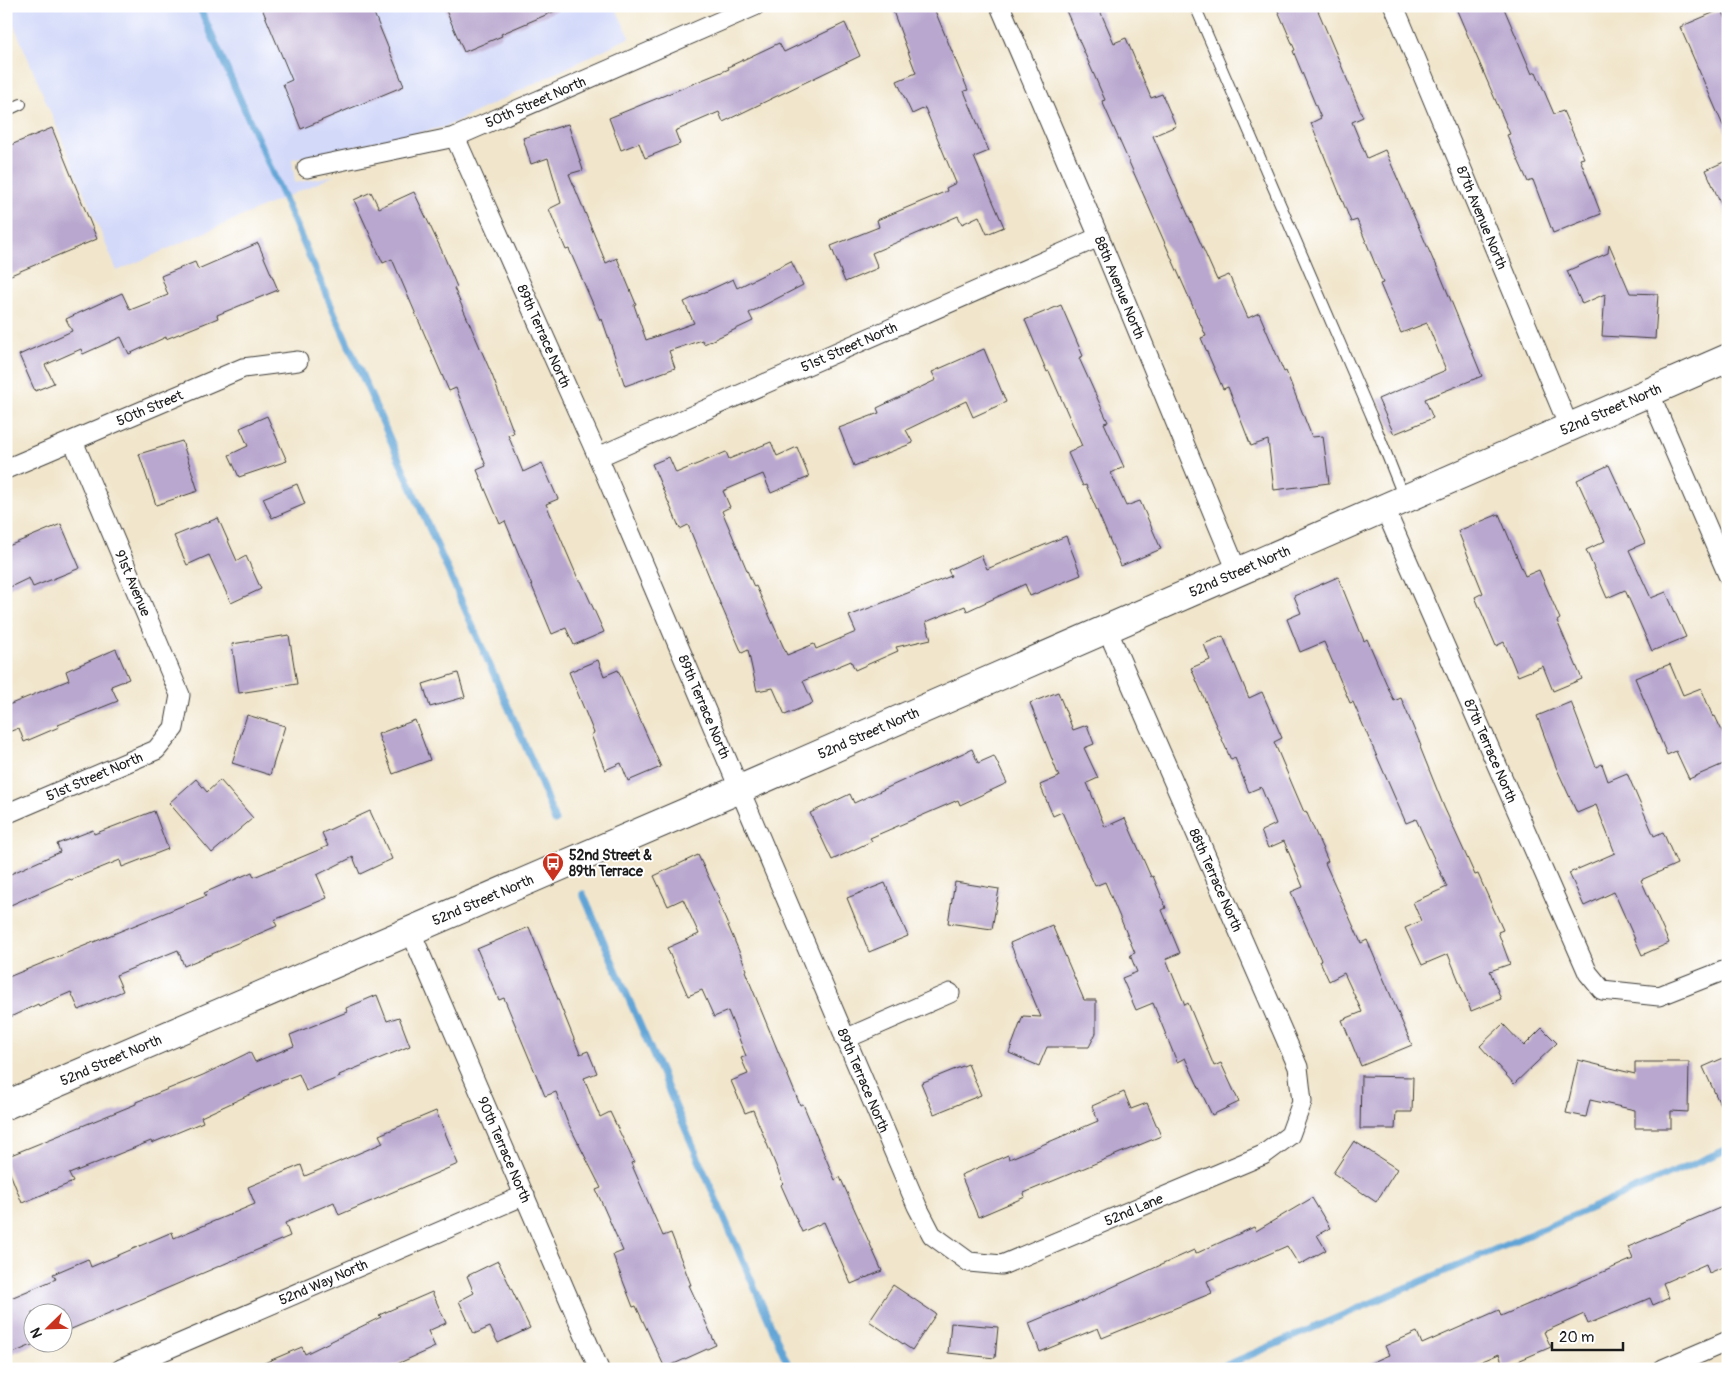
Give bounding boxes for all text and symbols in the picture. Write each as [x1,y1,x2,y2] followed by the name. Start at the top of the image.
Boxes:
[483,73,588,132] street label: 50th Street North
[1452,164,1510,272] street label: 87th Avenue North
[1091,234,1148,342] street label: 88th Avenue North
[513,282,574,390] street label: 89th Terrace North
[798,319,900,376] street label: 51st Street North
[1558,380,1664,439] street label: 52nd Street North
[114,387,186,430] street label: 50th Street
[1186,542,1293,601] street label: 52nd Street North
[111,547,154,619] street label: 91st Avenue
[674,652,734,761] street label: 89th Terrace North
[1460,696,1520,805] street label: 87th Terrace North
[815,704,922,763] street label: 52nd Street North
[44,749,145,805] street label: 51st Street North
[1185,826,1246,934] street label: 88th Terrace North
[569,847,652,880] place label: 52nd Street & 89th Terrace
[541,851,565,882] bus stop icon: 52nd Street & 89th Terrace
[430,871,536,930] street label: 52nd Street North
[833,1026,893,1135] street label: 89th Terrace North
[58,1031,164,1090] street label: 52nd Street North
[474,1094,534,1205] street label: 90th Terrace North
[1102,1190,1166,1230] street label: 52nd Lane
[276,1256,370,1309] street label: 52nd Way North
[22,1302,72,1352] north arrow
[1552,1320,1623,1352] scale bar
[27,1325,46,1341] text: N
[1559,1328,1594,1347] text: 20 m

